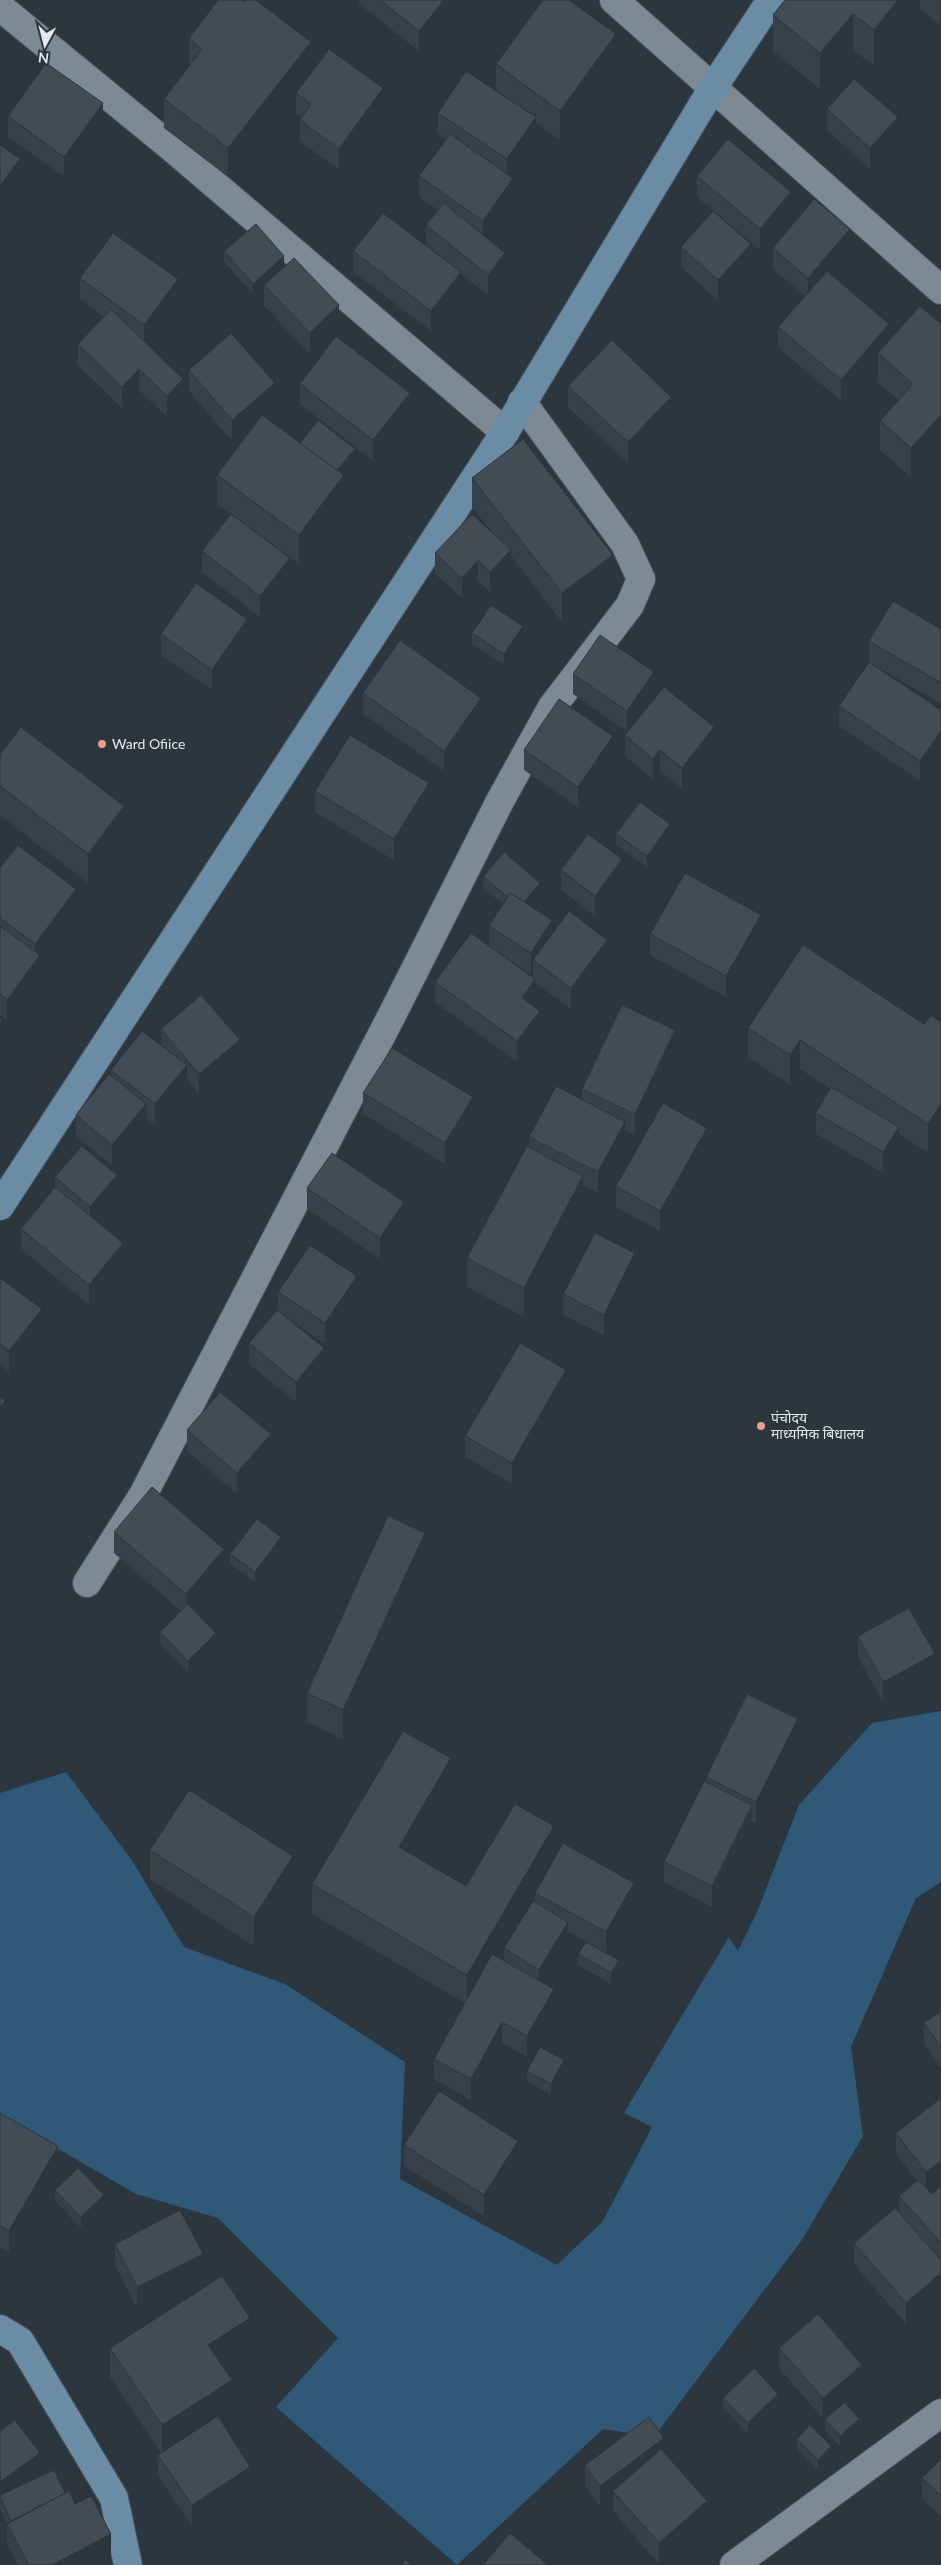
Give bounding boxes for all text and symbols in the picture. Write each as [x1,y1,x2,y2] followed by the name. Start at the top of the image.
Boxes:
[20,20,70,70] north arrow
[37,49,50,67] text: N
[112,735,185,752] place label: Ward Ofiice
[96,738,108,750] marker: Ward Ofiice
[771,1409,865,1442] place label: पंचोदय माध्यमिक बिधालय
[755,1420,767,1432] marker: पंचोदय माध्यमिक बिधालय

